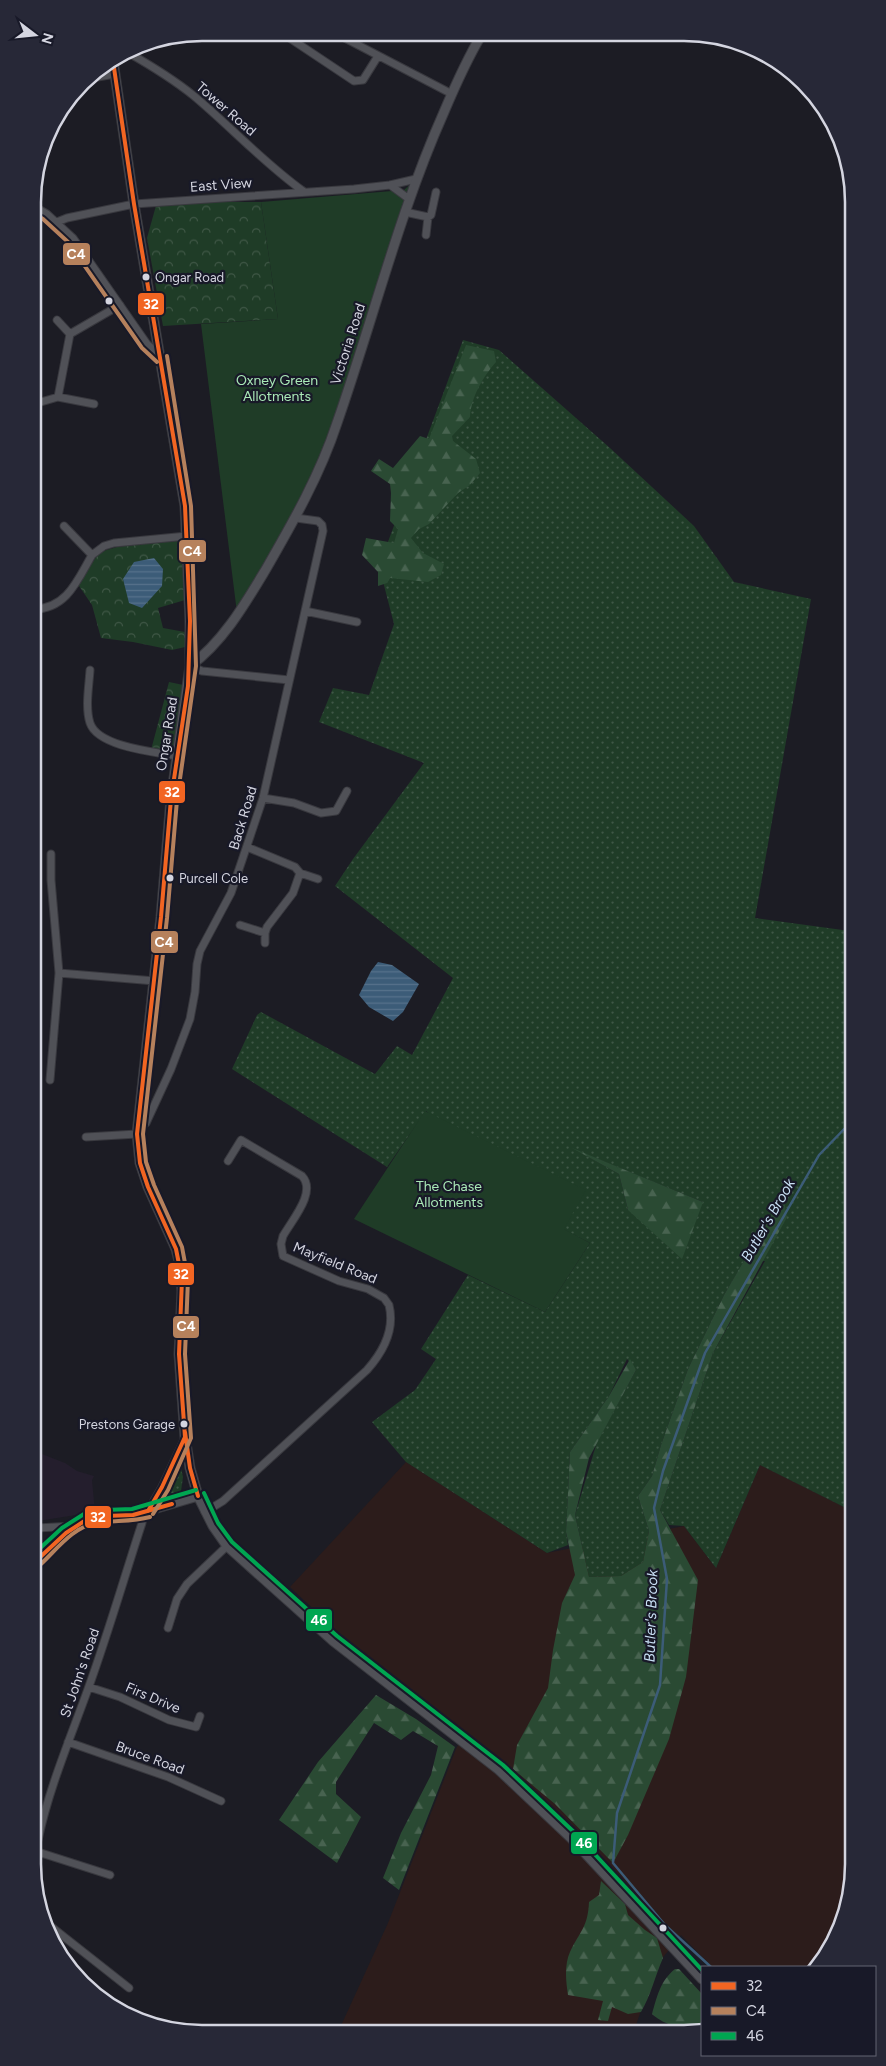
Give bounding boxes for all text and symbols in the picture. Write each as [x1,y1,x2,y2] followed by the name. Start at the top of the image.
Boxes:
[10,10,60,60] north arrow
[37,31,57,46] text: N
[193,78,259,140] street label: Tower Road
[189,174,253,196] street label: East View
[62,242,91,266] line badge: C4
[66,246,86,263] text: C4
[155,270,224,285] place label: Ongar Road
[141,272,151,282] marker: Ongar Road
[137,292,165,316] line badge: 32
[104,296,114,306] unlabelled marker
[143,296,159,313] text: 32
[327,301,369,387] street label: Victoria Road
[236,372,318,405] park label: Oxney Green Allotments
[178,539,207,563] line badge: C4
[182,543,202,560] text: C4
[153,696,181,772] street label: Ongar Road
[158,780,186,804] line badge: 32
[164,784,180,801] text: 32
[225,784,261,852] street label: Back Road
[179,871,248,886] place label: Purcell Cole
[165,873,175,883] marker: Purcell Cole
[150,930,179,954] line badge: C4
[154,934,174,951] text: C4
[737,1175,799,1265] water label: Butler's Brook
[415,1178,483,1211] park label: The Chase Allotments
[290,1238,380,1288] street label: Mayfield Road
[167,1262,195,1286] line badge: 32
[173,1266,189,1283] text: 32
[172,1315,200,1339] line badge: C4
[176,1318,196,1335] text: C4
[79,1417,175,1432] place label: Prestons Garage
[179,1419,189,1429] marker: Prestons Garage
[84,1505,112,1529] line badge: 32
[90,1509,106,1526] text: 32
[640,1569,662,1663] water label: Butler's Brook
[305,1608,333,1632] line badge: 46
[311,1612,327,1629] text: 46
[57,1626,103,1720] street label: St John's Road
[123,1679,183,1717] street label: Firs Drive
[113,1738,187,1778] street label: Bruce Road
[570,1831,598,1855] line badge: 46
[576,1835,592,1852] text: 46
[658,1923,668,1933] unlabelled marker
[701,1966,876,2056] legend
[746,1977,763,1995] text: 32
[746,2002,766,2020] text: C4
[746,2027,764,2045] text: 46

